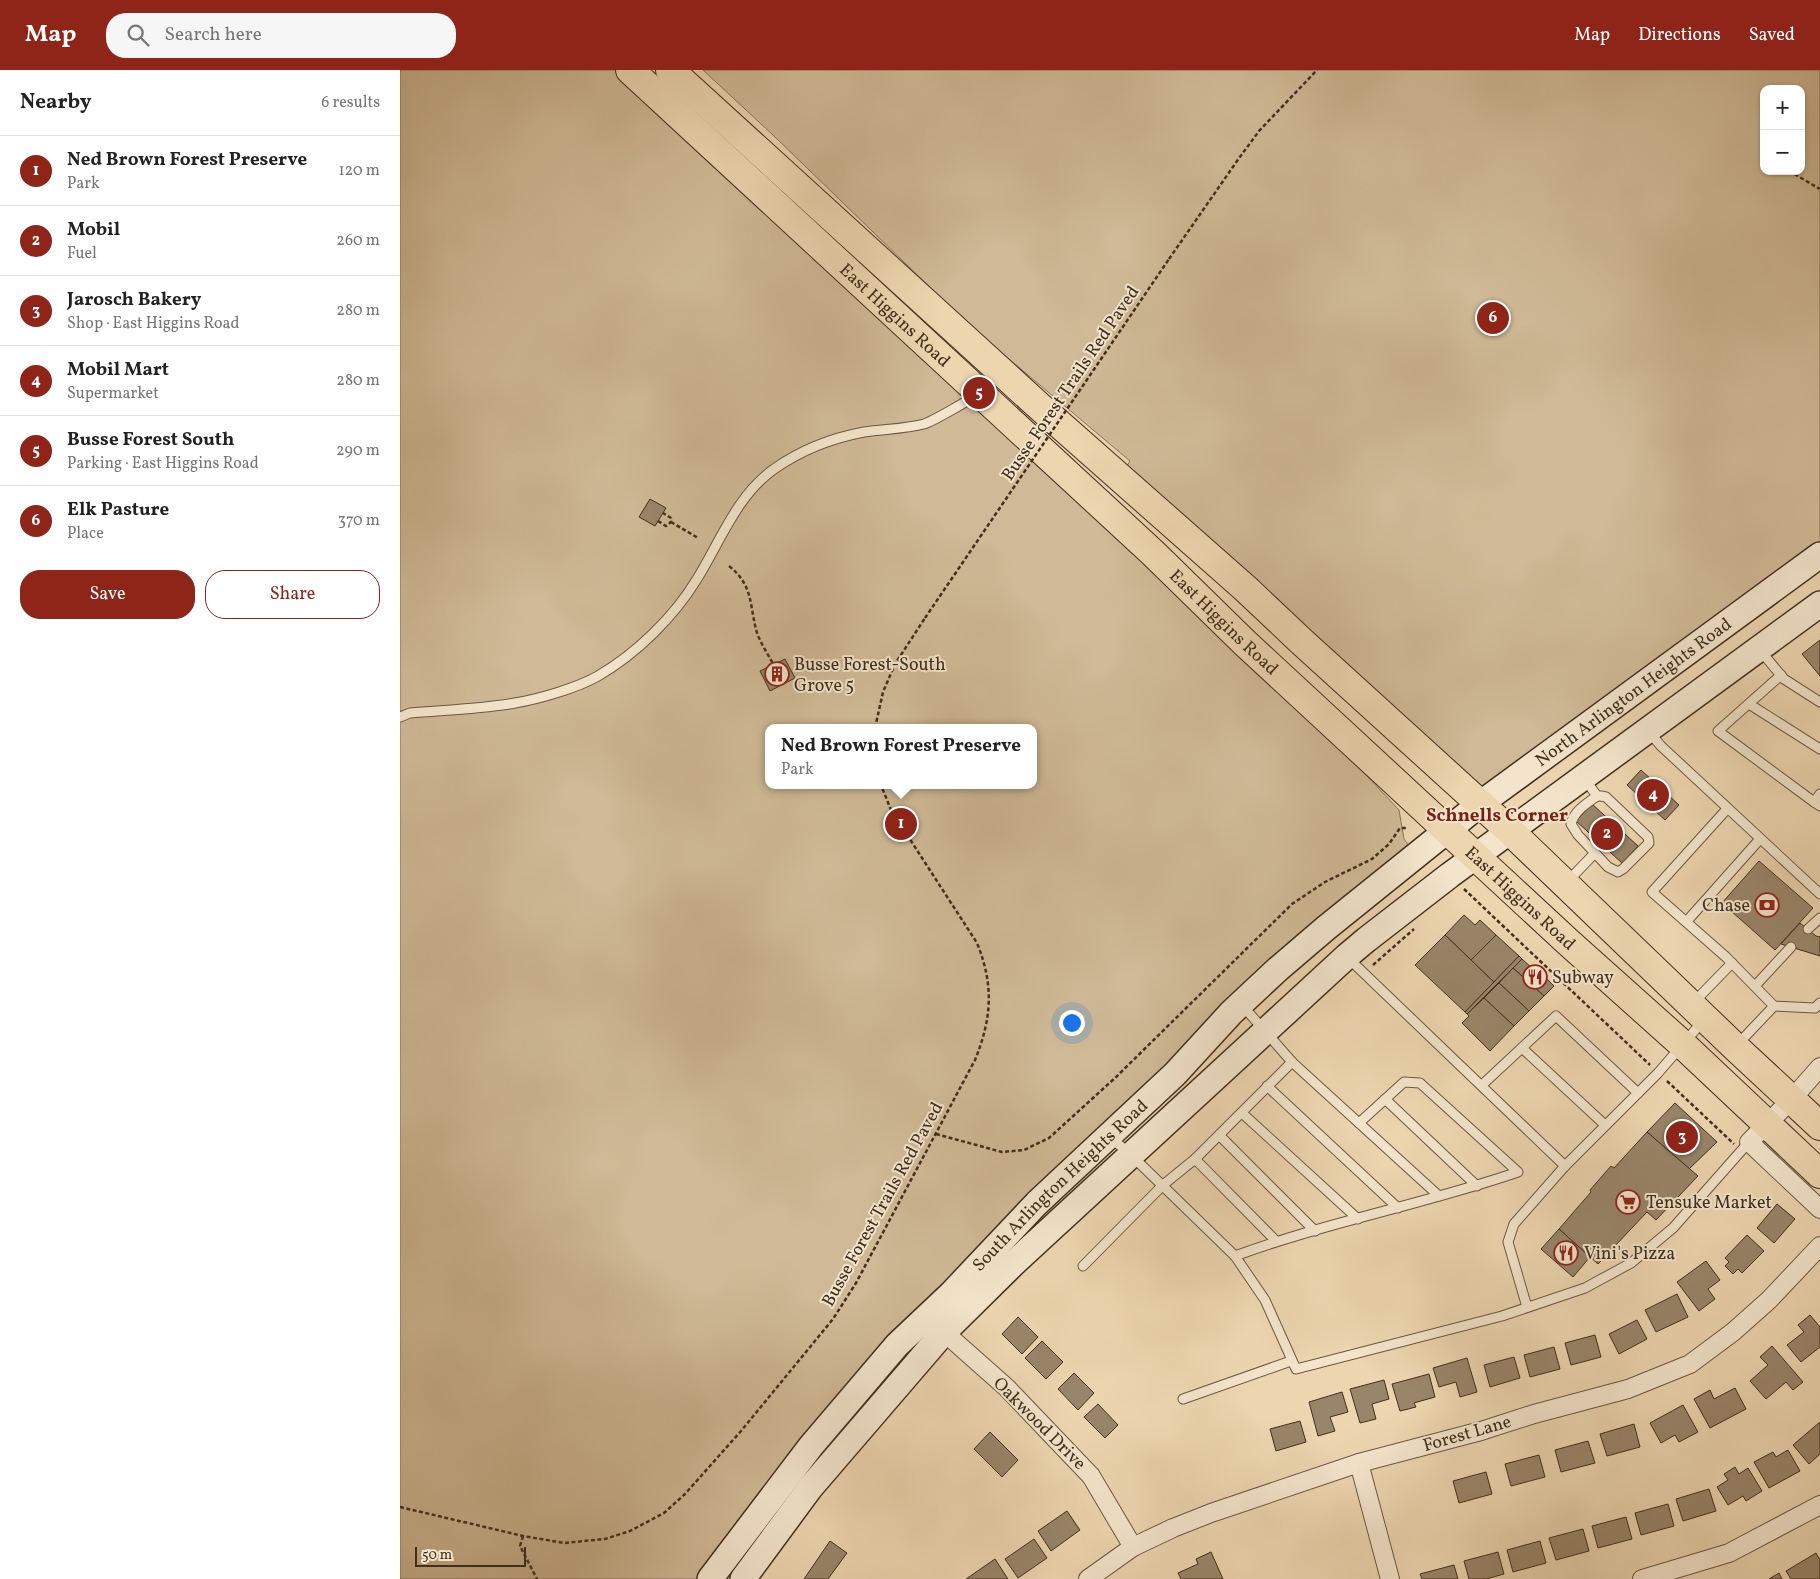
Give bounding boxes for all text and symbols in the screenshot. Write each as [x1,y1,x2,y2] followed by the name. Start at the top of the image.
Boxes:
[106,13,456,58] search box
[25,18,76,52] text: Map
[124,21,152,49] icon: search
[164,22,262,48] text: Search here
[1574,23,1610,48] text: Map
[1638,23,1721,48] text: Directions
[1749,23,1795,48] text: Saved
[1760,85,1805,175] map controls
[1760,85,1805,130] button: +
[20,88,91,117] text: Nearby
[321,92,380,114] text: 6 results
[1760,130,1805,175] button: −
[67,147,307,173] text: Ned Brown Forest Preserve
[33,160,39,182] text: 1
[338,160,380,182] text: 120 m
[67,173,100,195] text: Park
[67,217,120,243] text: Mobil
[32,230,40,252] text: 2
[336,230,380,252] text: 260 m
[67,243,97,265] text: Fuel
[833,258,955,374] street label: East Higgins Road
[996,281,1146,486] street label: Busse Forest Trails Red Paved
[67,287,201,313] text: Jarosch Bakery
[1477,299,1509,337] pin: 6
[32,300,40,322] text: 3
[336,300,380,322] text: 280 m
[67,313,240,335] text: Shop · East Higgins Road
[67,357,169,383] text: Mobil Mart
[31,370,41,392] text: 4
[336,370,380,392] text: 280 m
[963,374,995,412] pin: 5
[67,383,159,405] text: Supermarket
[67,427,234,453] text: Busse Forest South
[32,440,40,462] text: 5
[336,440,380,462] text: 290 m
[67,453,259,475] text: Parking · East Higgins Road
[67,497,169,523] text: Elk Pasture
[32,510,40,532] text: 6
[338,510,380,532] text: 370 m
[67,523,104,545] text: Place
[1163,564,1283,682] street label: East Higgins Road
[20,570,195,619] button: Save
[205,570,380,619] button: Share
[1531,613,1738,773] street label: North Arlington Heights Road
[794,653,946,699] place label: Busse Forest-South Grove 5
[764,661,790,687] building icon: Busse Forest-South Grove 5
[765,724,1037,789] popup
[781,733,1021,759] text: Ned Brown Forest Preserve
[781,759,814,781] text: Park
[1637,776,1669,814] pin: 4
[1426,803,1568,829] district label: Schnells Corner
[885,805,917,843] pin: 1
[1591,815,1623,853] pin: 2
[1458,841,1580,957] street label: East Higgins Road
[1754,892,1780,918] bank icon: Chase
[1702,894,1750,919] place label: Chase
[1522,964,1548,990] restaurant icon: Subway
[1552,966,1614,991] place label: Subway
[1059,1010,1085,1036] your location
[967,1094,1154,1278] street label: South Arlington Heights Road
[817,1098,950,1312] street label: Busse Forest Trails Red Paved
[1666,1118,1698,1156] pin: 3
[1615,1189,1641,1215] supermarket icon: Tensuke Market
[1646,1191,1772,1216] place label: Tensuke Market
[1553,1240,1579,1266] restaurant icon: Vini's Pizza
[1584,1242,1675,1267] place label: Vini's Pizza
[987,1372,1091,1476] street label: Oakwood Drive
[1420,1410,1514,1459] street label: Forest Lane
[415,1544,526,1567] scale bar
[422,1546,452,1565] text: 50 m

